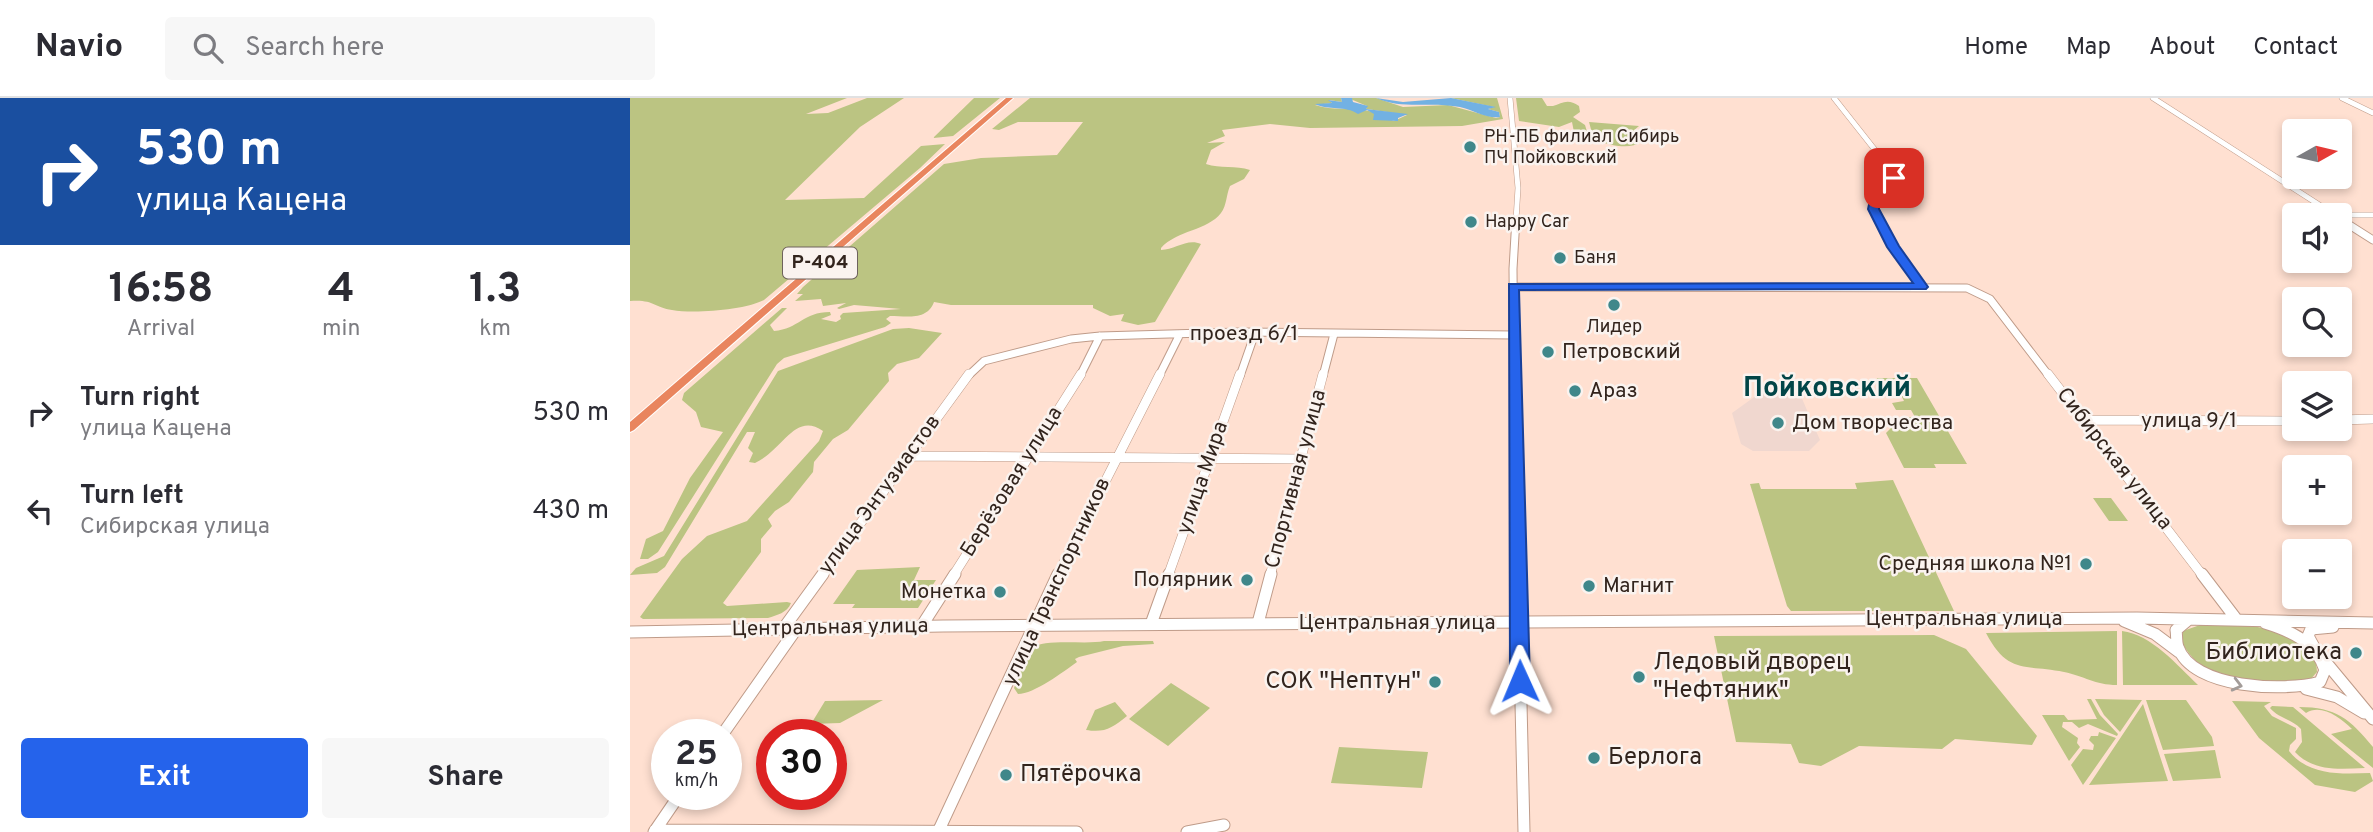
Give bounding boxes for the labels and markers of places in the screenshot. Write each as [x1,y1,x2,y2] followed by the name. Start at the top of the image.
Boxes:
[1484,126,1679,170] place label: РН-ПБ филиал Сибирь ПЧ Пойковский
[1462,139,1478,155] marker: РН-ПБ филиал Сибирь ПЧ Пойковский
[1864,148,1924,208] pin
[1485,211,1569,234] place label: Happy Car
[1463,214,1479,230] marker: Happy Car
[1574,247,1616,270] place label: Баня
[1552,250,1568,266] marker: Баня
[1606,297,1622,313] marker: Лидер
[1586,316,1642,339] place label: Лидер
[1562,339,1681,366] place label: Петровский
[1540,344,1556,360] marker: Петровский
[1589,378,1638,405] place label: Араз
[1567,383,1583,399] marker: Араз
[1792,410,1953,437] place label: Дом творчества
[1770,415,1786,431] marker: Дом творчества
[1878,551,2072,578] place label: Средняя школа №1
[2078,556,2094,572] marker: Средняя школа №1
[1133,567,1233,594] place label: Полярник
[1239,572,1255,588] marker: Полярник
[1603,573,1674,600] place label: Магнит
[1581,578,1597,594] marker: Магнит
[901,579,986,606] place label: Монетка
[992,584,1008,600] marker: Монетка
[2205,638,2342,668] place label: Библиотека
[2348,645,2364,661] marker: Библиотека
[1653,648,1851,706] place label: Ледовый дворец "Нефтяник"
[1265,667,1421,697] place label: СОК "Нептун"
[1631,669,1647,685] marker: Ледовый дворец "Нефтяник"
[1427,674,1443,690] marker: СОК "Нептун"
[1608,743,1702,773] place label: Берлога
[1586,750,1602,766] marker: Берлога
[1020,760,1141,790] place label: Пятёрочка
[998,767,1014,783] marker: Пятёрочка

